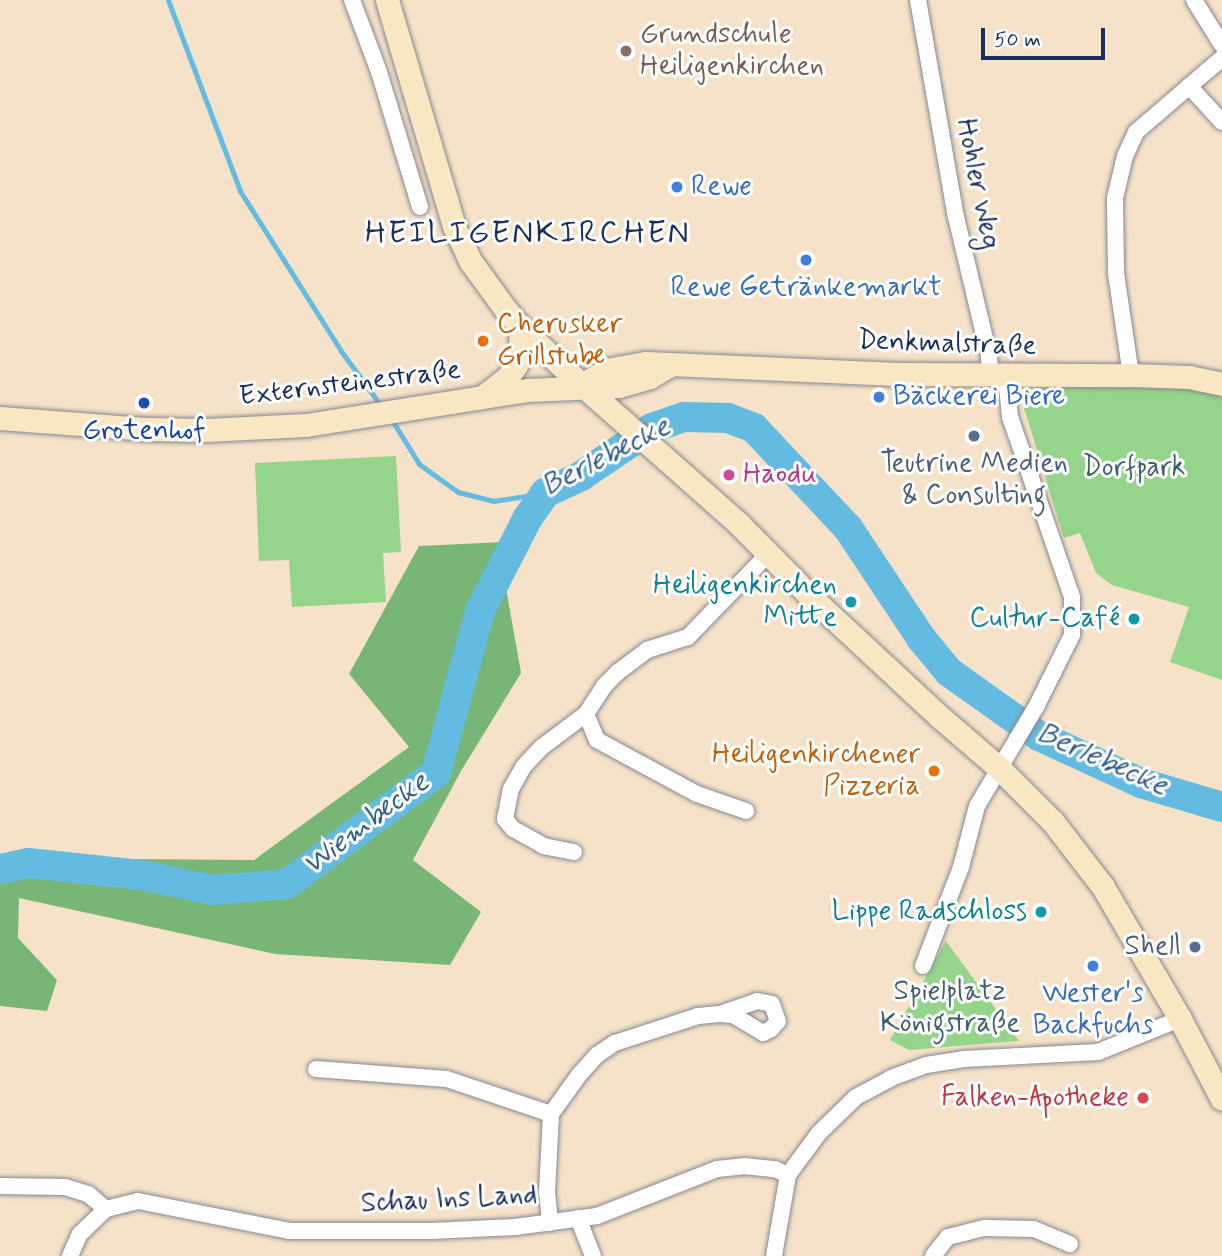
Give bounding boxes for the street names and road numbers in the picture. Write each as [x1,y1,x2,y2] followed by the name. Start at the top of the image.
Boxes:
[948,115,1006,253] street label: Hohler Weg
[857,324,1037,364] street label: Denkmalstraße
[237,354,463,414] street label: Externsteinestraße
[355,1178,543,1222] street label: Schau Ins Land

